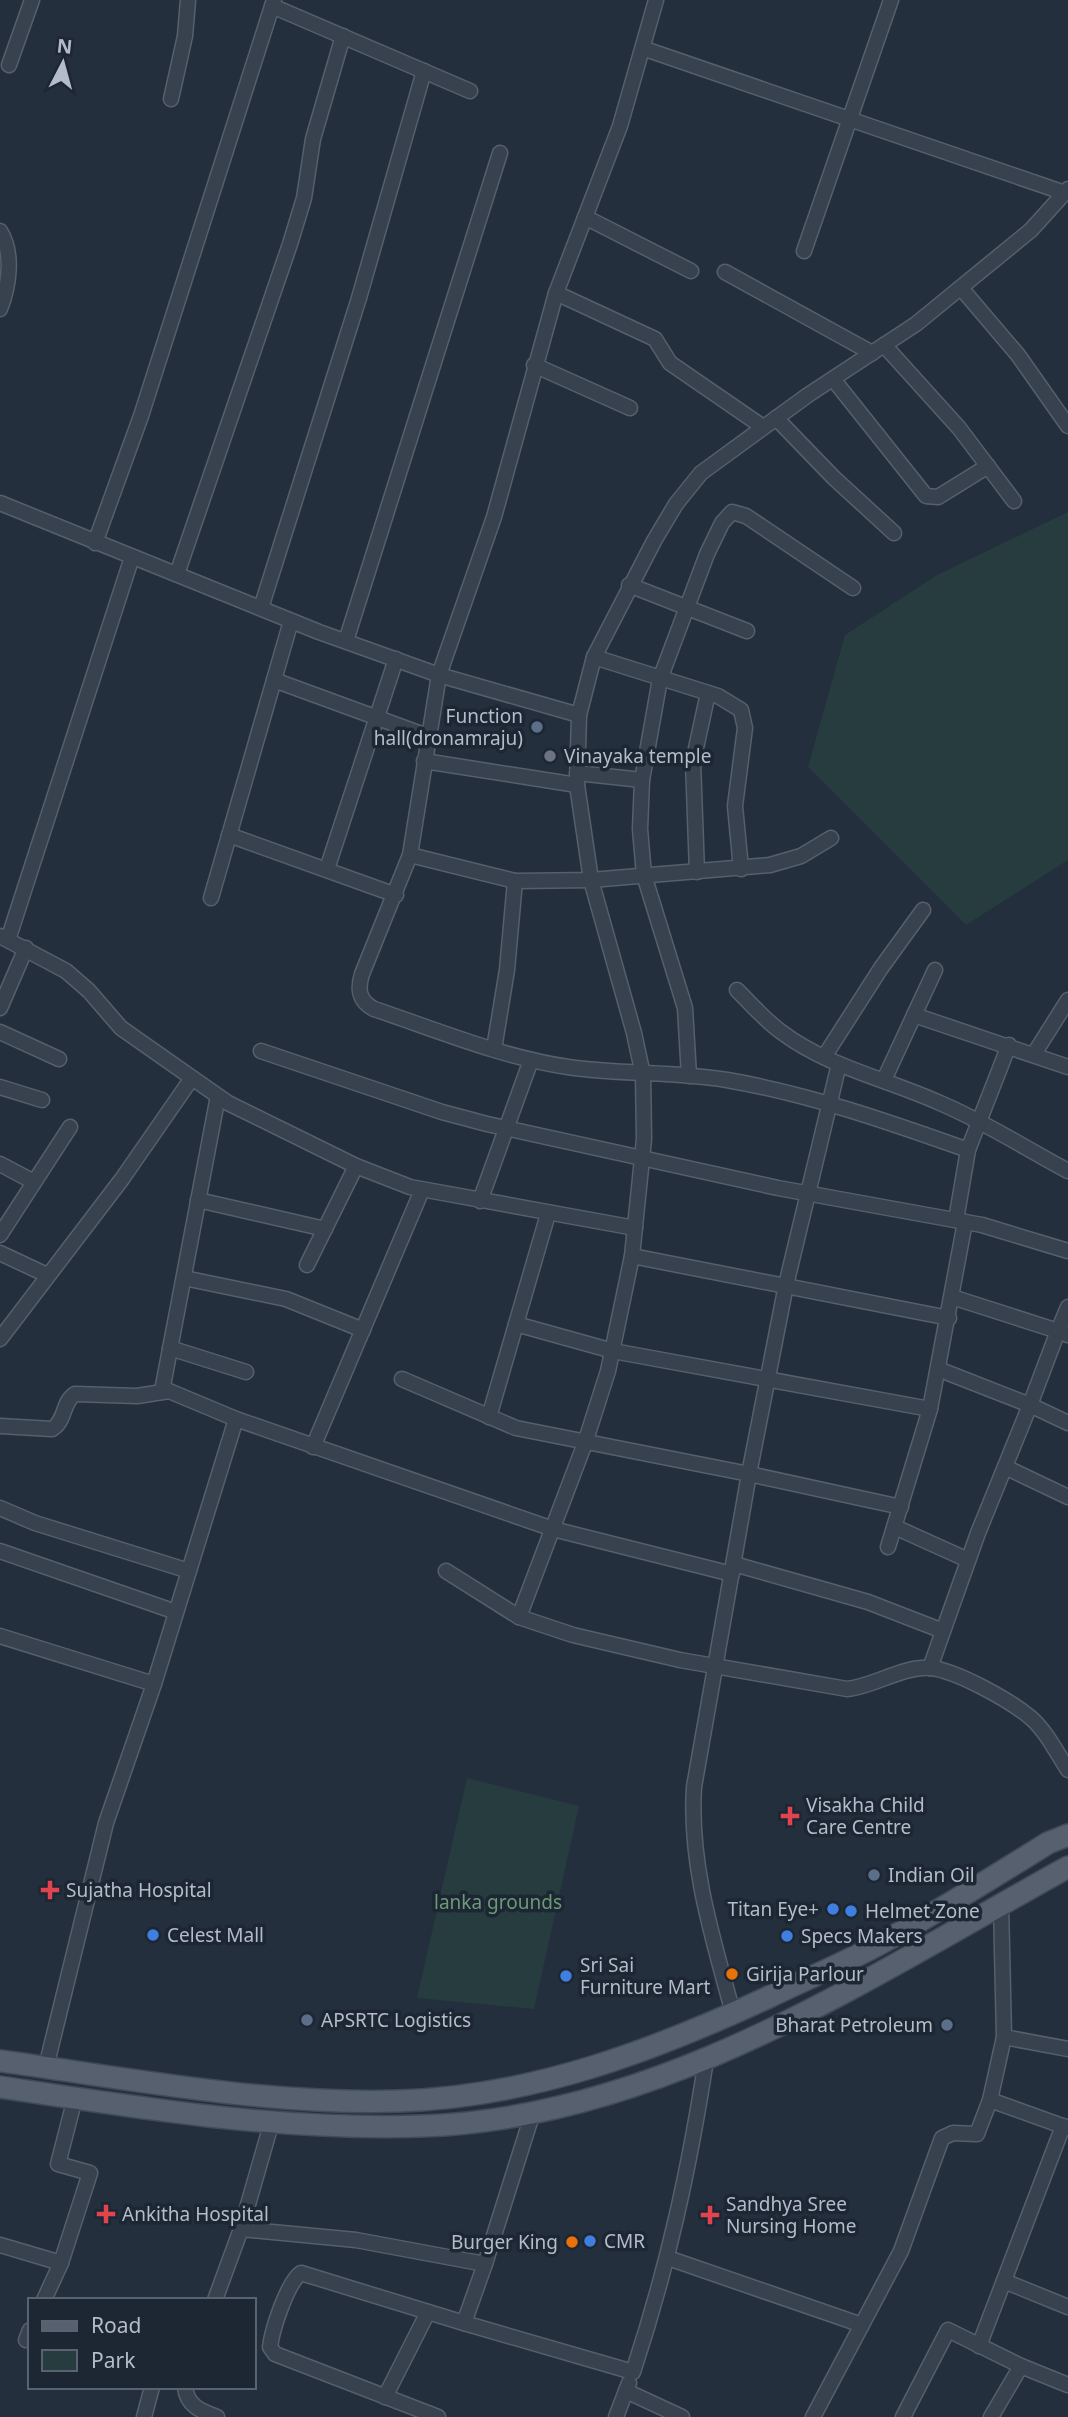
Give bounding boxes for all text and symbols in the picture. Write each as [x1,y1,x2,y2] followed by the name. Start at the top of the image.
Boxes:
[28,28,98,98] north arrow
[56,32,74,60] text: N
[374,703,523,751] place label: Function hall(dronamraju)
[529,719,545,735] marker: Function hall(dronamraju)
[564,743,711,769] place label: Vinayaka temple
[542,748,558,764] marker: Vinayaka temple
[806,1792,925,1840] place label: Visakha Child Care Centre
[780,1806,800,1826] marker: Visakha Child Care Centre
[888,1862,975,1888] place label: Indian Oil
[866,1867,882,1883] marker: Indian Oil
[66,1877,212,1903] place label: Sujatha Hospital
[40,1880,60,1900] marker: Sujatha Hospital
[434,1889,562,1915] park label: lanka grounds
[727,1896,819,1922] place label: Titan Eye+
[865,1898,980,1924] place label: Helmet Zone
[825,1901,841,1917] marker: Titan Eye+
[843,1903,859,1919] marker: Helmet Zone
[167,1922,264,1948] place label: Celest Mall
[801,1923,923,1949] place label: Specs Makers
[145,1927,161,1943] marker: Celest Mall
[779,1928,795,1944] marker: Specs Makers
[580,1952,711,2000] place label: Sri Sai Furniture Mart
[746,1961,864,1987] place label: Girija Parlour
[724,1966,740,1982] marker: Girija Parlour
[558,1968,574,1984] marker: Sri Sai Furniture Mart
[321,2007,471,2033] place label: APSRTC Logistics
[299,2012,315,2028] marker: APSRTC Logistics
[775,2012,933,2038] place label: Bharat Petroleum
[939,2017,955,2033] marker: Bharat Petroleum
[726,2191,856,2239] place label: Sandhya Sree Nursing Home
[122,2201,269,2227] place label: Ankitha Hospital
[96,2204,116,2224] marker: Ankitha Hospital
[700,2205,720,2225] marker: Sandhya Sree Nursing Home
[604,2228,645,2254] place label: CMR
[451,2229,558,2255] place label: Burger King
[582,2233,598,2249] marker: CMR
[564,2234,580,2250] marker: Burger King
[28,2298,256,2389] legend
[91,2311,141,2339] text: Road
[91,2346,136,2374] text: Park

